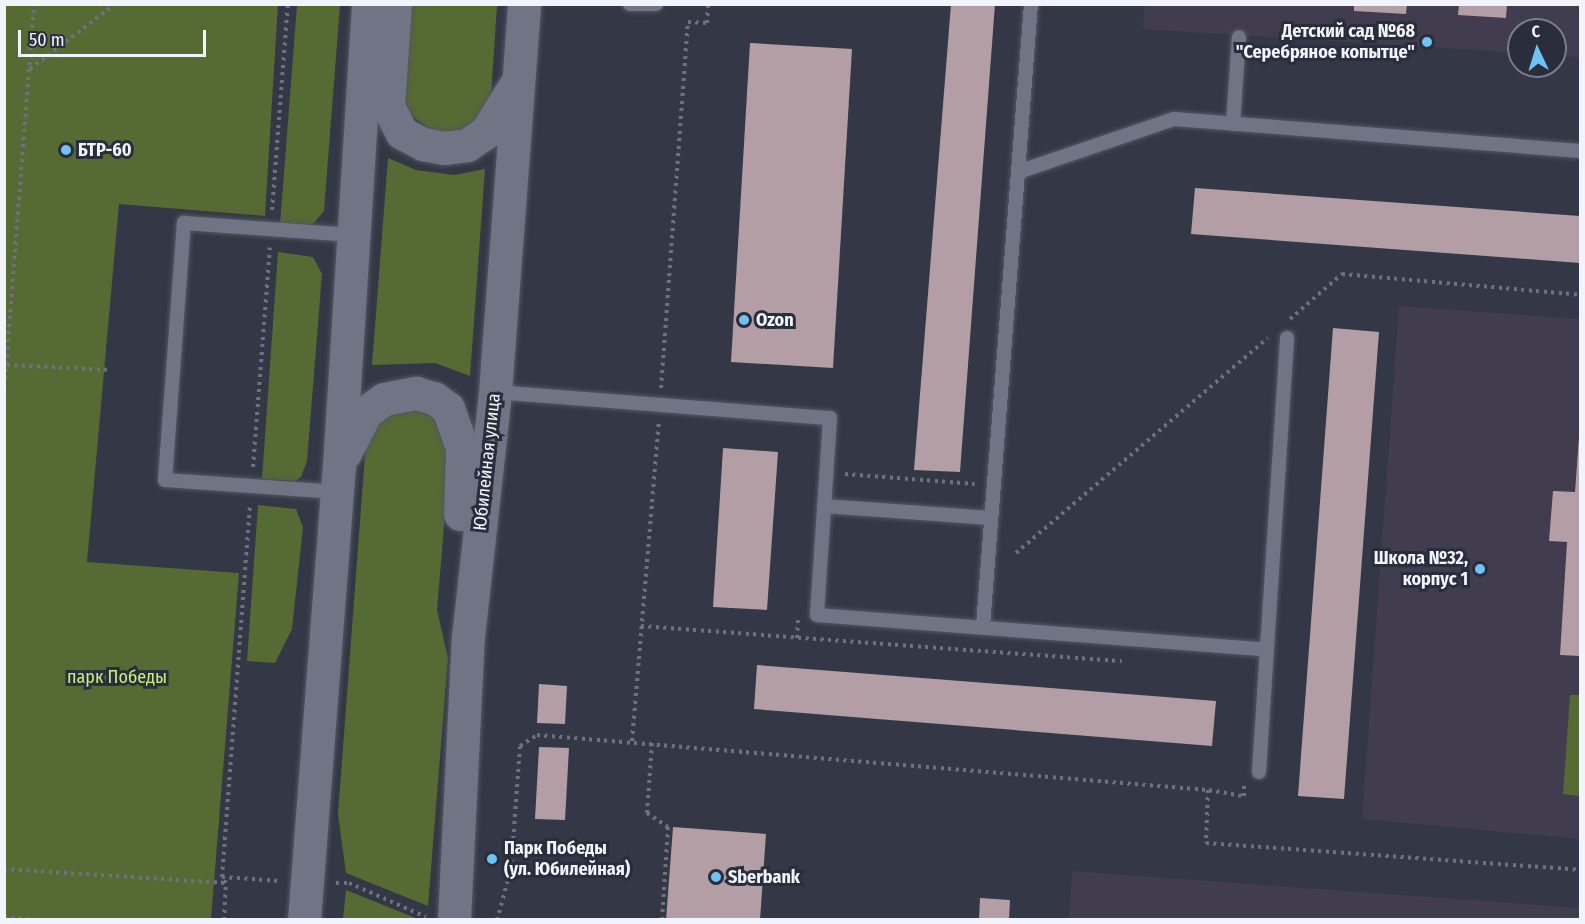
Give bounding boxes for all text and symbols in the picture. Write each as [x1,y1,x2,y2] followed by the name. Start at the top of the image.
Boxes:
[21,18,208,56] scale bar
[1507,18,1567,78] north arrow
[1236,21,1415,63] place label: Детский сад №68 "Серебряное копытце"
[1531,22,1541,41] text: С
[29,29,65,51] text: 50 m
[1420,35,1434,49] marker: Детский сад №68 "Серебряное копытце"
[78,139,131,161] place label: БТР-60
[59,143,73,157] marker: БТР-60
[756,309,794,331] place label: Ozon
[737,313,751,327] marker: Ozon
[469,392,505,532] street label: Юбилейная улица
[1374,548,1468,590] place label: Школа №32, корпус 1
[1473,562,1487,576] marker: Школа №32, корпус 1
[67,666,167,688] park label: парк Победы
[504,838,630,880] place label: Парк Победы (ул. Юбилейная)
[485,852,499,866] marker: Парк Победы (ул. Юбилейная)
[728,866,800,888] place label: Sberbank
[709,870,723,884] marker: Sberbank

